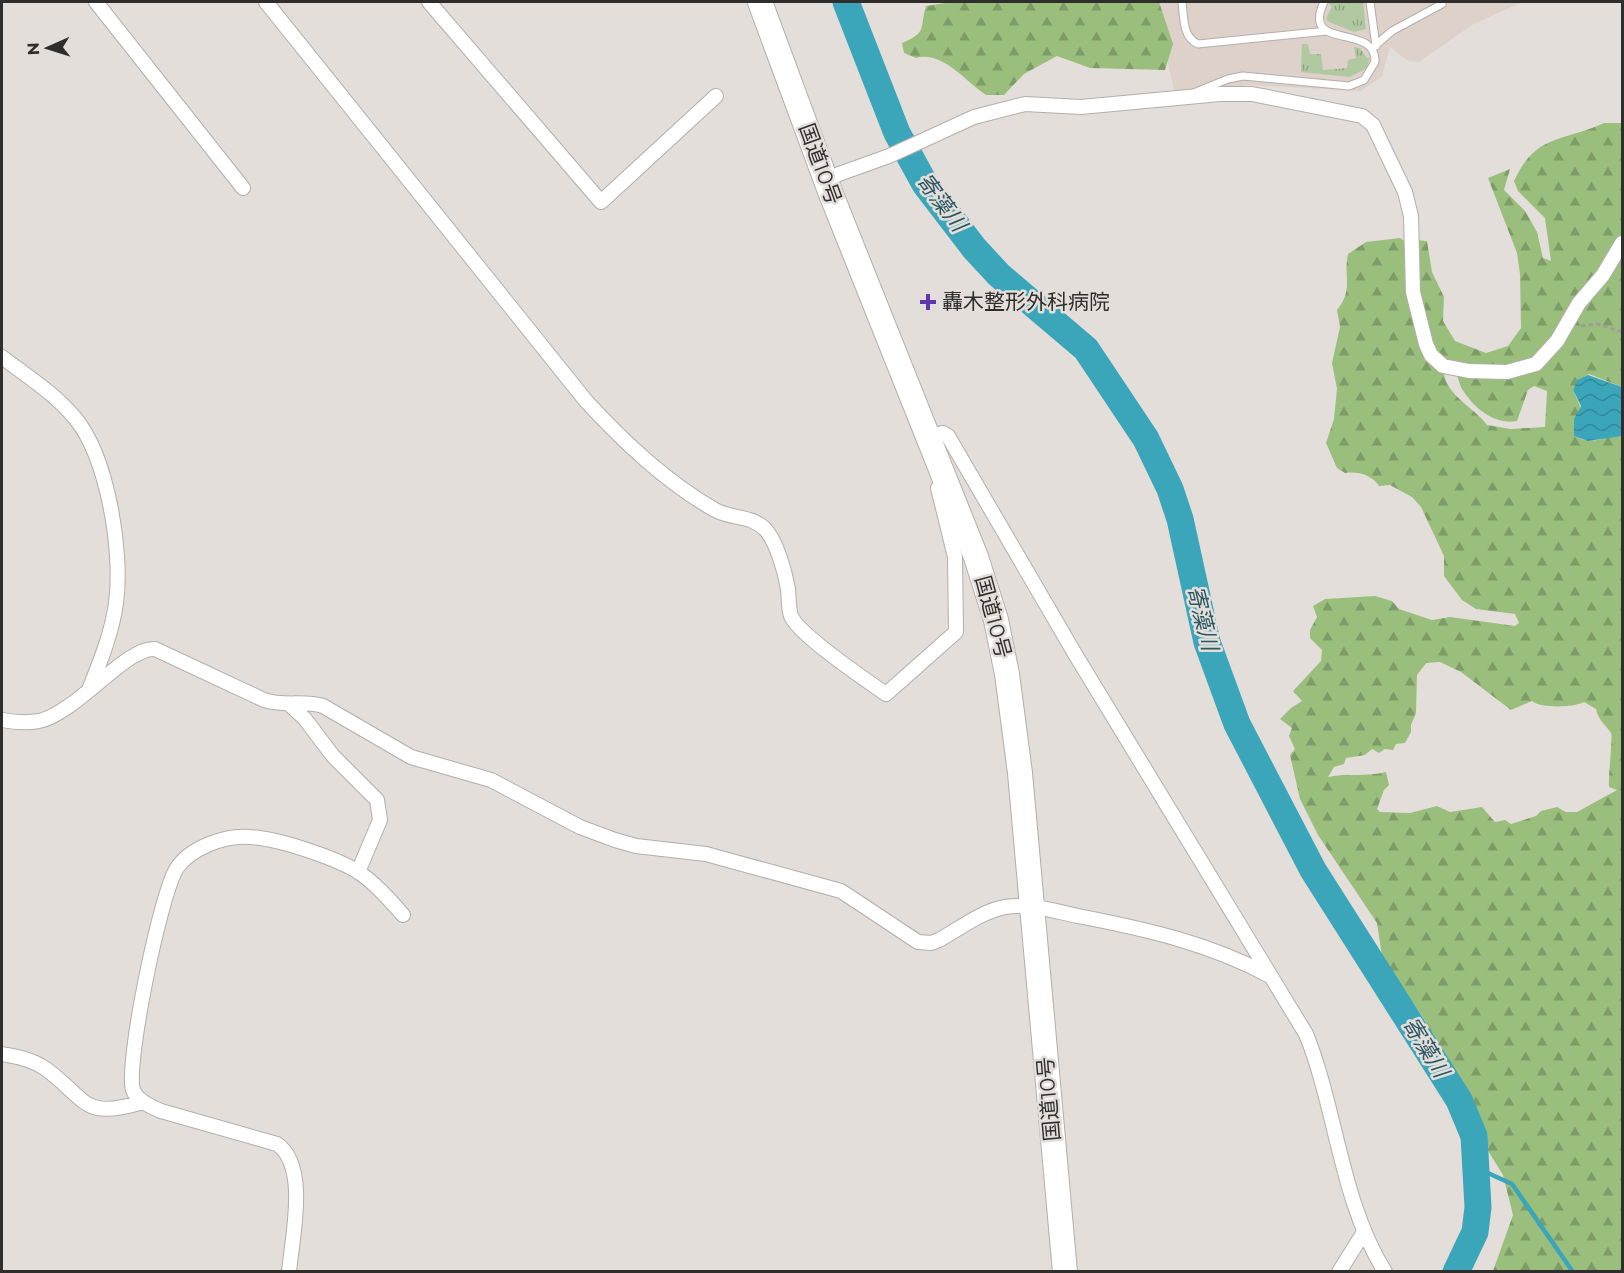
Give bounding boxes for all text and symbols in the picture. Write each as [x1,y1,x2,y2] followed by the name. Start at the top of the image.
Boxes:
[18,18,78,78] north arrow
[24,42,43,56] text: N
[794,120,847,208] street label: 国道10号
[911,168,973,238] water label: 寄藻川
[942,289,1110,314] place label: 轟木整形外科病院
[919,293,937,311] marker: 轟木整形外科病院
[970,573,1016,661] street label: 国道10号
[1181,583,1224,655] water label: 寄藻川
[1397,1012,1456,1084] water label: 寄藻川
[1032,1056,1065,1142] street label: 国道10号

